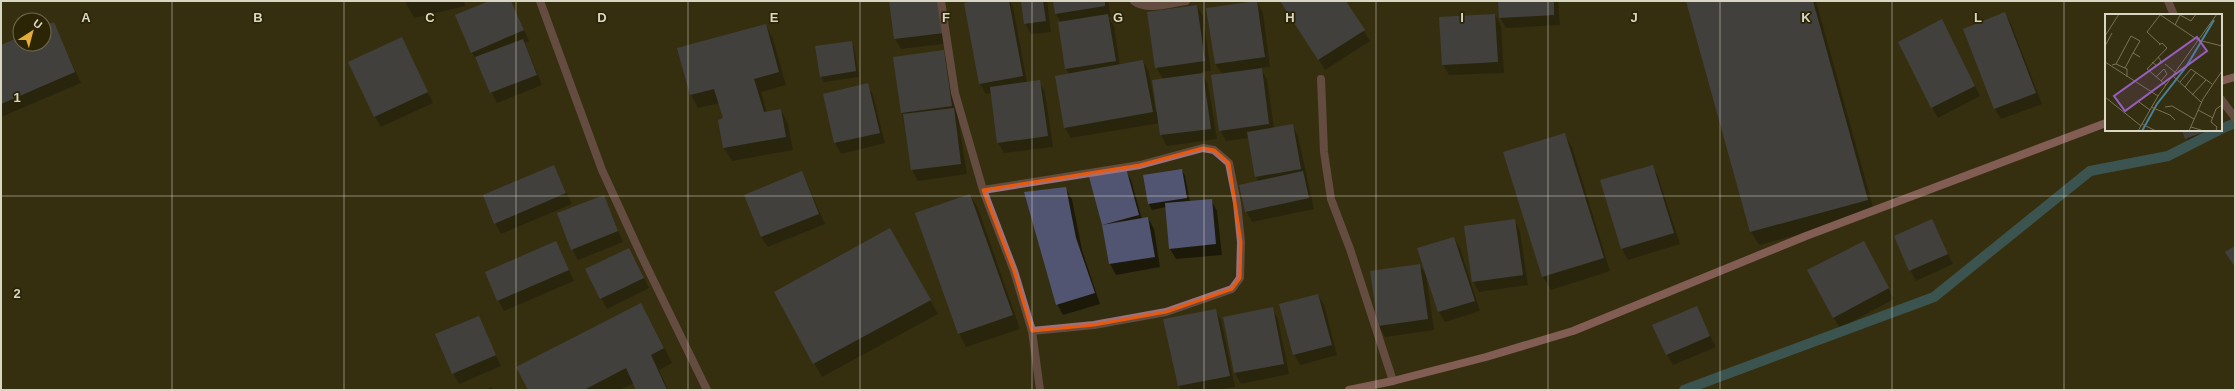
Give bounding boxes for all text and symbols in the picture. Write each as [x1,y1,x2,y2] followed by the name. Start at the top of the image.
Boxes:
[81,10,91,25] text: A
[253,10,263,25] text: B
[425,10,435,25] text: C
[597,10,607,25] text: D
[770,10,779,25] text: E
[942,10,950,25] text: F
[1113,10,1123,25] text: G
[1285,10,1295,25] text: H
[1460,10,1464,25] text: I
[1630,10,1638,25] text: J
[1801,10,1811,25] text: K
[1974,10,1982,25] text: L
[12,12,52,52] north arrow
[2105,14,2222,131] inset map
[31,17,45,31] text: U
[13,90,21,105] text: 1
[13,286,21,301] text: 2

